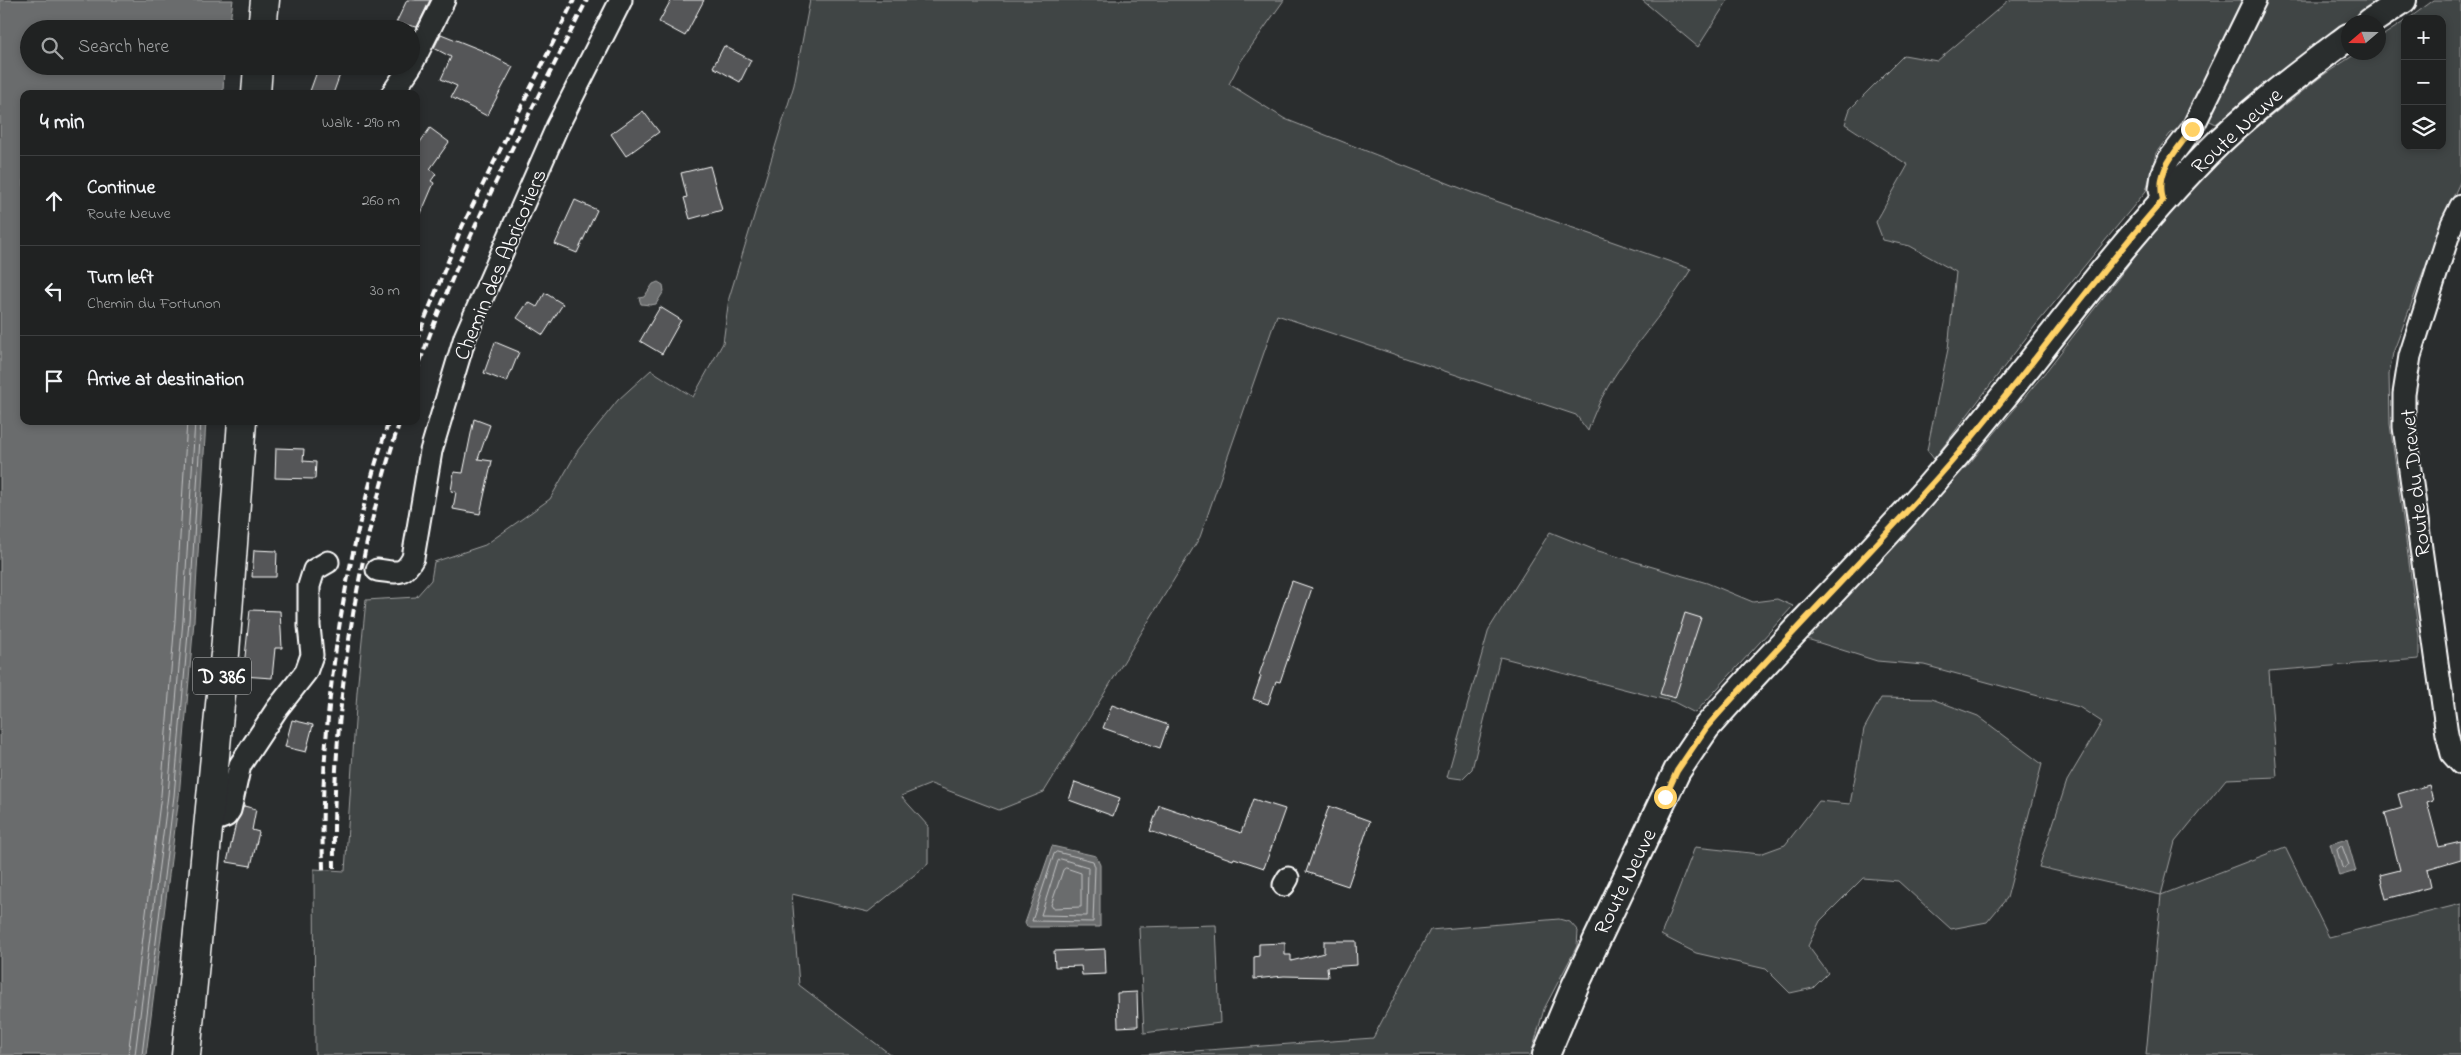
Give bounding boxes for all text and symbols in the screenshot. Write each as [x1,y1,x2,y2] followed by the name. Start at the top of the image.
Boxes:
[2341,15,2386,60] north arrow
[2401,15,2446,150] map controls
[2401,15,2446,60] button: +
[20,20,420,75] search box
[38,34,66,62] icon: search
[78,34,169,61] text: Search here
[2401,60,2446,105] button: −
[2185,81,2291,183] street label: Route Neuve
[2401,105,2446,150] button: layers
[40,108,84,138] text: 4 min
[322,111,400,135] text: Walk · 290 m
[2181,118,2204,141] route end
[447,165,557,366] street label: Chemin des Abricotiers
[87,175,155,202] text: Continue
[40,187,68,215] icon: ahead
[362,189,400,213] text: 260 m
[87,202,171,226] text: Route Neuve
[87,265,154,292] text: Turn left
[40,277,68,305] icon: left
[370,279,400,303] text: 30 m
[87,292,221,316] text: Chemin du Fortunon
[40,367,68,395] icon: arrive
[87,367,244,394] text: Arrive at destination
[2393,407,2441,558] street label: Route du Drevet
[193,658,251,694] road number: D 386
[1654,786,1677,809] route start
[1587,823,1666,941] street label: Route Neuve

